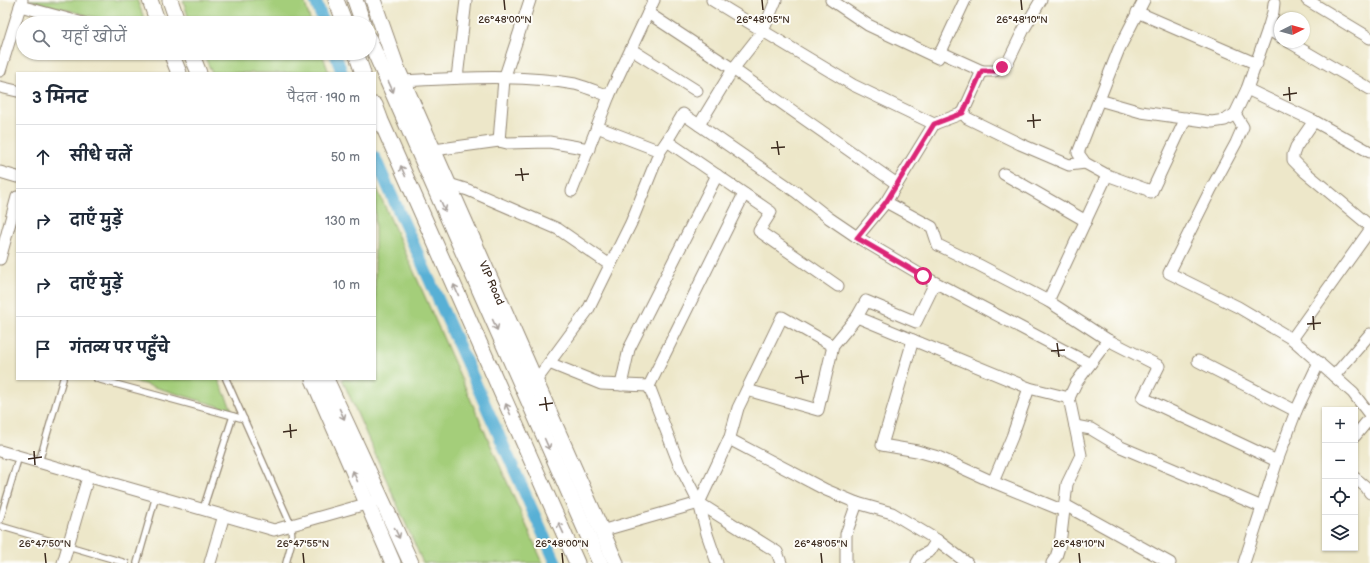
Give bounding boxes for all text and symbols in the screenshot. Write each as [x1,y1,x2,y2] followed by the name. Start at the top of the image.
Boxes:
[1274,12,1310,48] north arrow
[478,14,532,26] text: 26°48'00"N
[736,14,790,26] text: 26°48'05"N
[996,14,1048,26] text: 26°48'10"N
[16,16,376,60] search box
[30,27,52,49] icon: search
[62,28,127,47] text: यहाँ खोजें
[993,58,1011,76] route end
[388,81,395,93] one-way arrow
[32,88,88,108] text: 3 मिनट
[287,90,360,106] text: पैदल · 190 m
[32,146,54,168] icon: ahead
[70,147,132,166] text: सीधे चलें
[331,149,360,165] text: 50 m
[399,165,406,177] one-way arrow
[440,200,447,212] one-way arrow
[32,210,54,232] icon: right
[70,211,122,230] text: दाएँ मुड़ें
[325,213,360,229] text: 130 m
[476,259,507,307] street label: VIP Road
[914,267,932,285] route start
[32,274,54,296] icon: right
[70,275,122,294] text: दाएँ मुड़ें
[333,277,360,293] text: 10 m
[451,284,459,296] one-way arrow
[492,319,500,331] one-way arrow
[32,338,54,360] icon: arrive
[70,339,169,358] text: गंतव्य पर पहुँचे
[504,403,511,415] one-way arrow
[1322,407,1358,551] map controls
[1322,407,1358,443] button: +
[339,408,347,420] one-way arrow
[544,438,552,450] one-way arrow
[1322,443,1358,479] button: −
[351,470,358,482] one-way arrow
[1322,479,1358,515] button: locate
[1322,515,1358,551] button: layers
[557,522,564,534] one-way arrow
[394,526,401,538] one-way arrow
[19,538,71,550] text: 26°47'50"N
[277,538,329,550] text: 26°47'55"N
[535,538,589,550] text: 26°48'00"N
[794,538,848,550] text: 26°48'05"N
[1053,538,1105,550] text: 26°48'10"N

